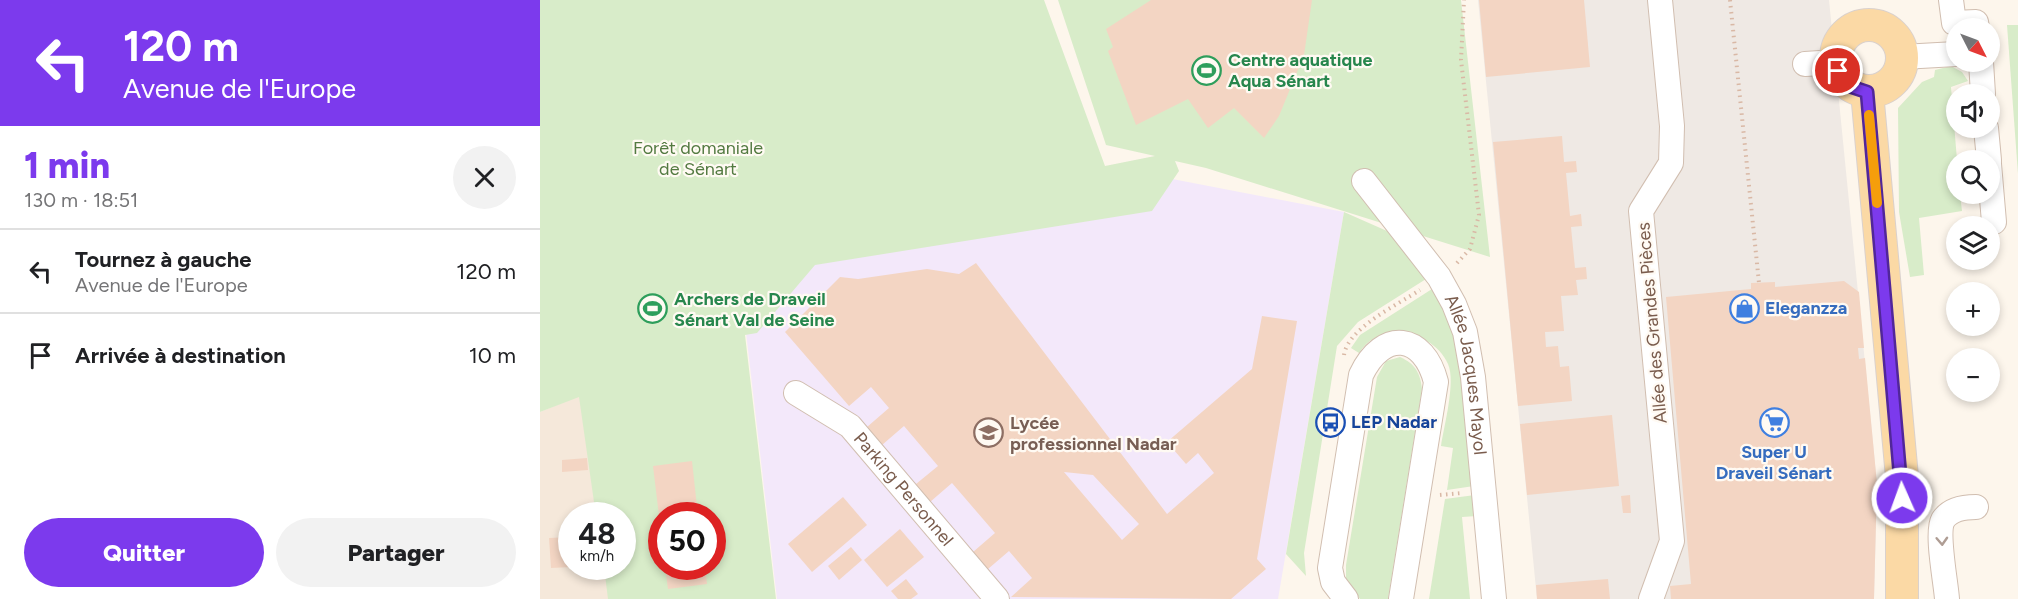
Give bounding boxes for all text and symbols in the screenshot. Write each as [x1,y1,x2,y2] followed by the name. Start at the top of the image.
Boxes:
[1946,18,2000,72] north arrow
[1946,18,2000,402] map controls
[123,21,239,72] text: 120 m
[24,24,102,102] icon: left
[1812,45,1863,96] pin
[1228,49,1372,92] place label: Centre aquatique Aqua Sénart
[1191,54,1223,86] sports icon: Centre aquatique Aqua Sénart
[1821,54,1854,87] icon: arrive
[123,72,356,105] text: Avenue de l'Europe
[1946,84,2000,138] button: sound
[633,137,763,180] park label: Forêt domaniale de Sénart
[24,144,110,187] text: 1 min
[453,146,516,209] button: close
[1946,150,2000,204] button: search
[24,188,138,212] text: 130 m · 18:51
[1946,216,2000,270] button: layers
[1632,221,1672,425] street label: Allée des Grandes Pièces
[75,246,251,273] text: Tournez à gauche
[24,255,57,288] icon: left
[456,258,516,285] text: 120 m
[75,273,248,297] text: Avenue de l'Europe
[1946,282,2000,336] button: +
[674,288,834,331] place label: Archers de Draveil Sénart Val de Seine
[1440,290,1491,456] street label: Allée Jacques Mayol
[1728,292,1760,324] shop icon: Eleganzza
[637,293,669,325] sports icon: Archers de Draveil Sénart Val de Seine
[1765,297,1847,319] place label: Eleganzza
[24,339,57,372] icon: arrive
[75,342,286,369] text: Arrivée à destination
[469,342,516,369] text: 10 m
[1946,348,2000,402] button: −
[1314,406,1346,438] bus stop icon: LEP Nadar
[1758,407,1790,439] supermarket icon: Super U Draveil Sénart
[1351,411,1437,433] place label: LEP Nadar
[1010,412,1177,455] place label: Lycée professionnel Nadar
[973,417,1005,449] school or university icon: Lycée professionnel Nadar
[849,428,958,550] street label: Parking Personnel
[1716,441,1832,484] place label: Super U Draveil Sénart
[1870,466,1934,530] position arrow
[648,502,726,580] speed limit sign: 50
[578,515,616,552] text: 48
[24,518,264,587] button: Quitter
[276,518,516,587] button: Partager
[1935,536,1948,545] one-way arrow
[580,547,614,565] text: km/h

